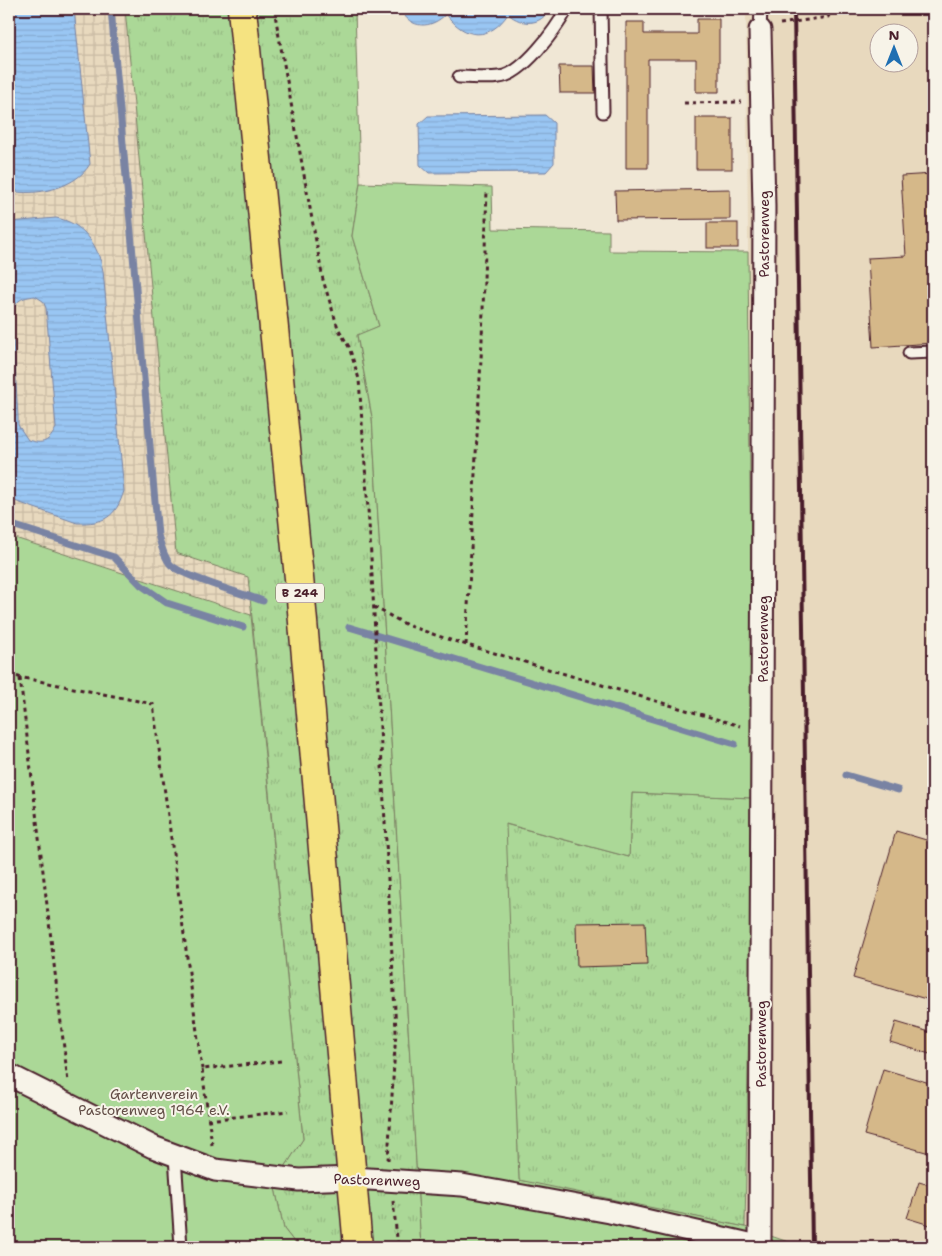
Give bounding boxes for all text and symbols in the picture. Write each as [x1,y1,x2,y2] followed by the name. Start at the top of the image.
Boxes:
[870,22,920,72] north arrow
[888,26,900,44] text: N
[755,190,773,278] street label: Pastorenweg
[276,584,324,602] road number: B 244
[754,595,772,683] street label: Pastorenweg
[752,1000,770,1088] street label: Pastorenweg
[78,1085,230,1119] park label: Gartenverein Pastorenweg 1964 e.V.
[333,1169,421,1191] street label: Pastorenweg

